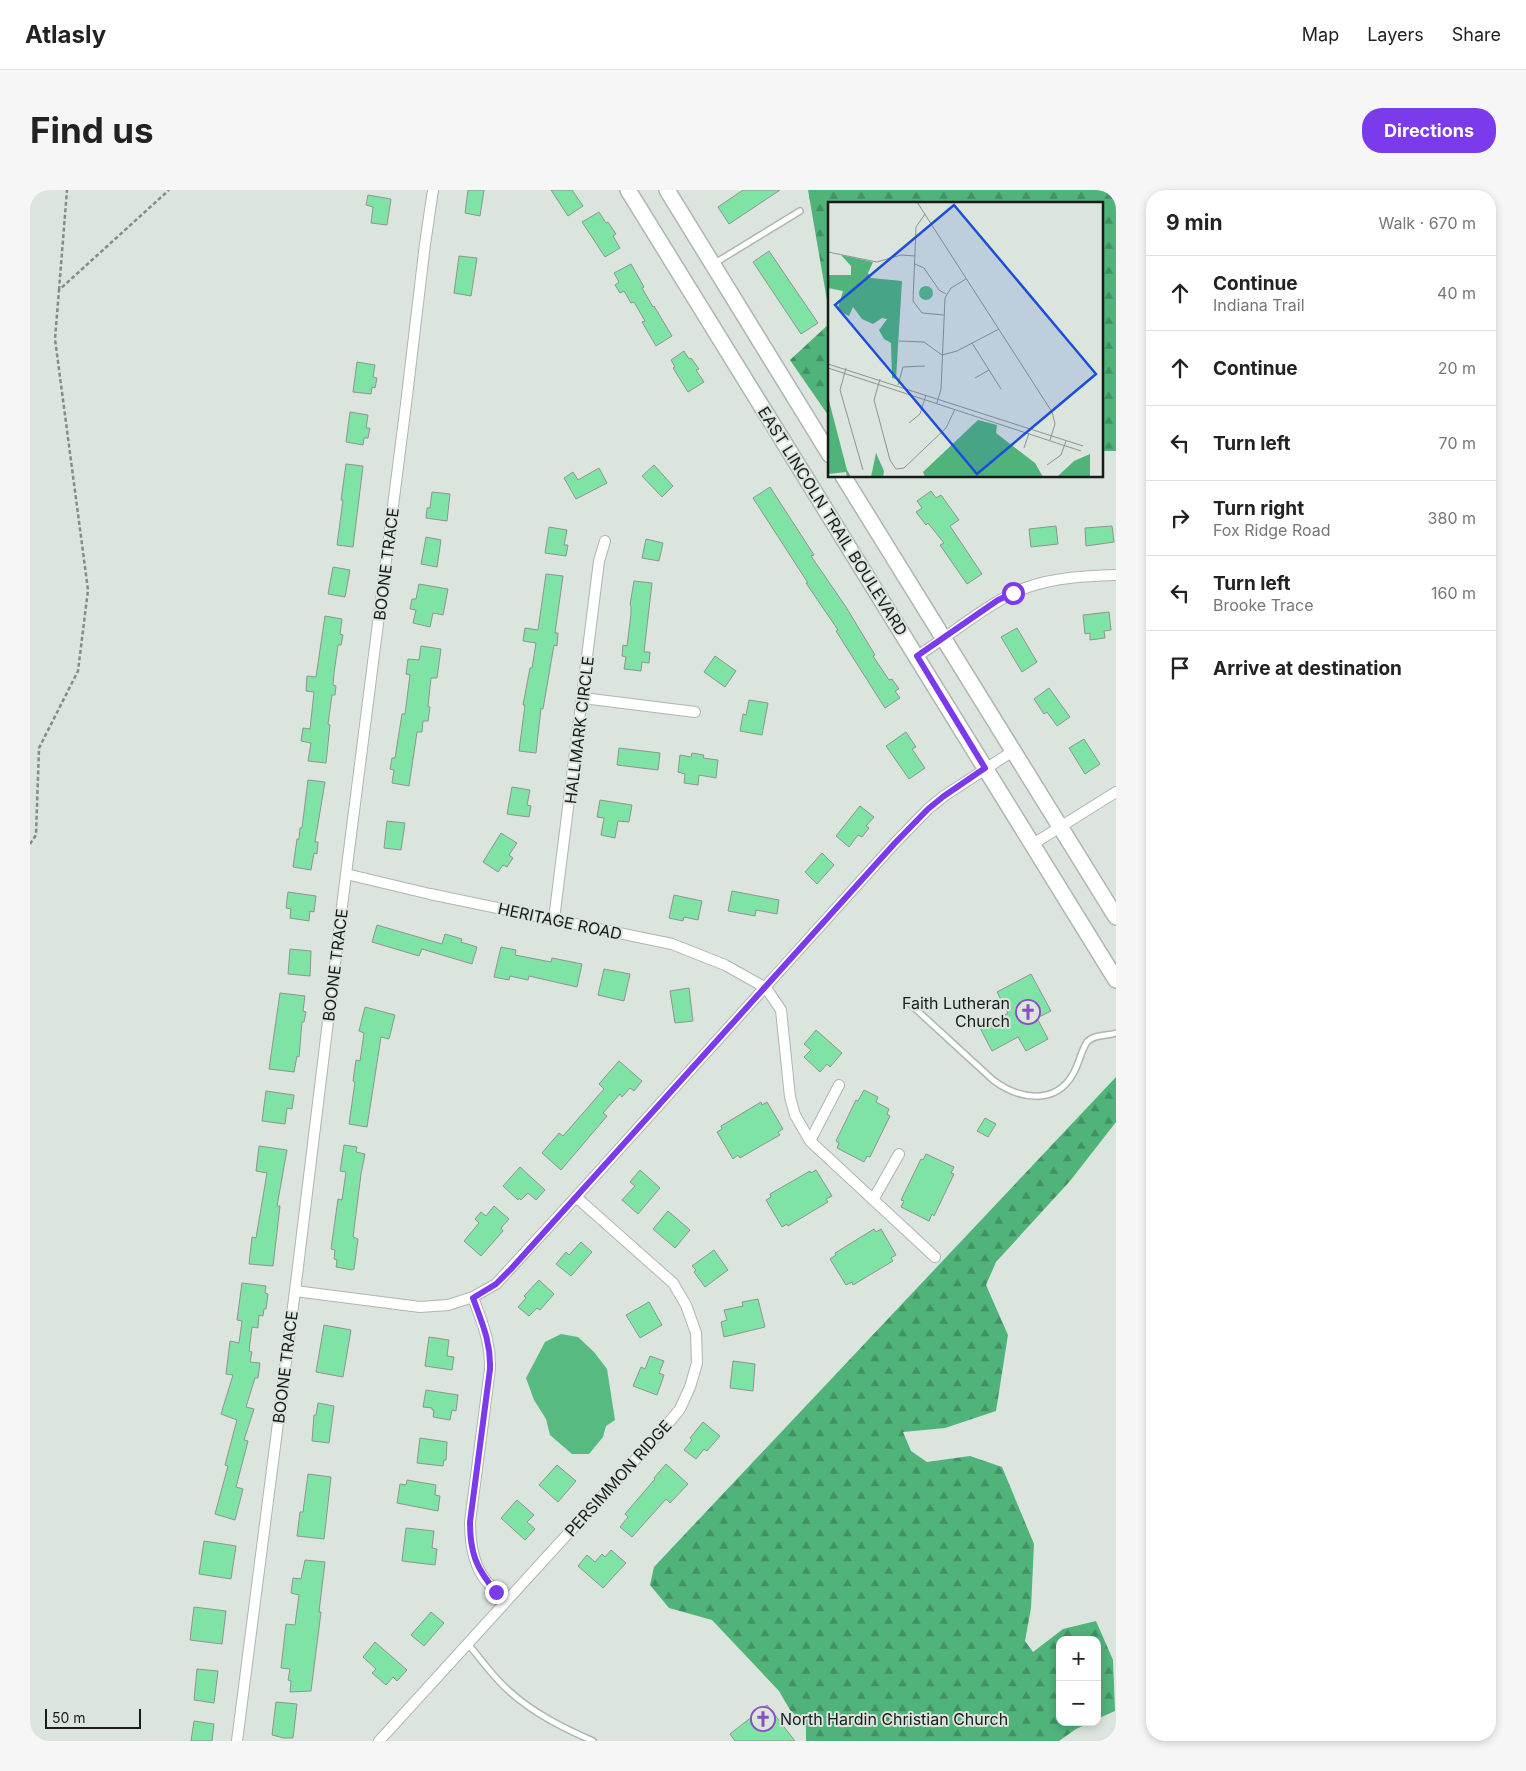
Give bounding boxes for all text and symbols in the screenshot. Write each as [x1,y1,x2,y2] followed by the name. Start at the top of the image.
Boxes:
[25,20,106,49] text: Atlasly
[1302,24,1339,45] text: Map
[1367,24,1424,45] text: Layers
[1452,24,1501,45] text: Share
[1362,108,1496,153] button: Directions
[30,109,154,151] text: Find us
[828,202,1104,478] inset map
[1166,210,1223,235] text: 9 min
[1378,213,1476,233] text: Walk · 670 m
[1213,272,1298,295] text: Continue
[1166,279,1194,307] icon: ahead
[1437,283,1476,303] text: 40 m
[1213,295,1305,315] text: Indiana Trail
[1166,354,1194,382] icon: ahead
[1213,357,1298,380] text: Continue
[1438,358,1476,378] text: 20 m
[754,403,912,639] street label: EAST LINCOLN TRAIL BOULEVARD
[1166,429,1194,457] icon: left
[1213,432,1291,455] text: Turn left
[1439,433,1476,453] text: 70 m
[1213,497,1304,520] text: Turn right
[1166,504,1194,532] icon: right
[369,506,403,622] street label: BOONE TRACE
[1428,508,1476,528] text: 380 m
[1213,520,1330,540] text: Fox Ridge Road
[1213,572,1291,595] text: Turn left
[1166,579,1194,607] icon: left
[1002,582,1025,605] route start
[1431,583,1476,603] text: 160 m
[1213,595,1314,615] text: Brooke Trace
[1166,654,1194,682] icon: arrive
[560,655,598,805] street label: HALLMARK CIRCLE
[1213,657,1402,680] text: Arrive at destination
[496,898,624,944] street label: HERITAGE ROAD
[318,907,352,1023] street label: BOONE TRACE
[902,993,1010,1031] place label: Faith Lutheran Church
[1015,999,1041,1025] church icon: Faith Lutheran Church
[268,1309,302,1425] street label: BOONE TRACE
[560,1416,676,1540] street label: PERSIMMON RIDGE
[485,1581,508,1604] route end
[1056,1636,1101,1726] map controls
[1056,1636,1101,1681] button: +
[1056,1681,1101,1726] button: −
[45,1706,141,1729] scale bar
[750,1706,776,1732] church icon: North Hardin Christian Church
[52,1709,86,1726] text: 50 m
[780,1709,1008,1729] place label: North Hardin Christian Church

